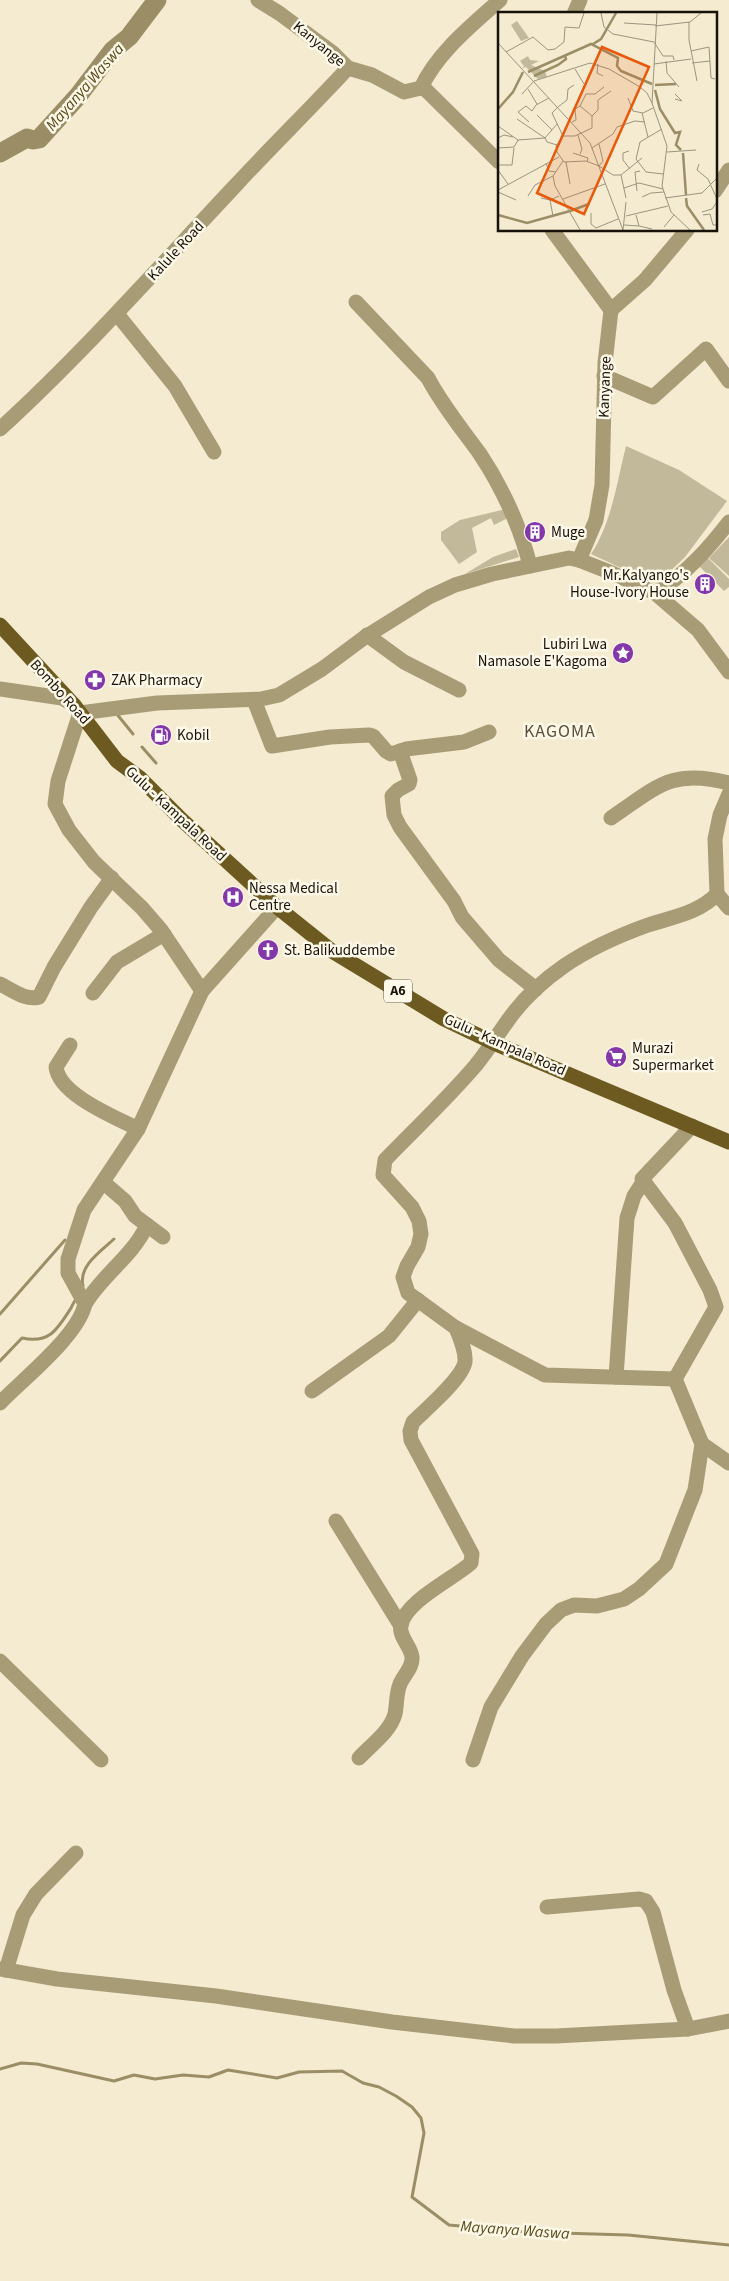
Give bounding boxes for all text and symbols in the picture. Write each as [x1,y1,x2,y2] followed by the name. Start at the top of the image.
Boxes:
[498,12,716,231] inset map
[288,16,350,72] street label: Kanyange
[41,38,130,136] water label: Mayanya Waswa
[143,217,209,285] street label: Kalule Road
[593,356,617,418] street label: Kanyange
[523,520,547,544] building icon: Muge
[551,522,585,543] place label: Muge
[570,565,689,603] place label: Mr.Kalyango's House-Ivory House
[693,572,717,596] building icon: Mr.Kalyango's House-Ivory House
[478,634,607,672] place label: Lubiri Lwa Namasole E'Kagoma
[611,641,635,665] place icon: Lubiri Lwa Namasole E'Kagoma
[25,655,95,729] street label: Bombo Road
[83,668,107,692] pharmacy icon: ZAK Pharmacy
[111,670,202,691] place label: ZAK Pharmacy
[524,719,596,744] district label: KAGOMA
[149,723,173,747] fuel station icon: Kobil
[177,725,210,746] place label: Kobil
[121,762,231,866] street label: Gulu - Kampala Road
[249,878,338,916] place label: Nessa Medical Centre
[221,885,245,909] hospital icon: Nessa Medical Centre
[256,938,280,962] church icon: St. Balikuddembe
[284,940,395,961] place label: St. Balikuddembe
[384,979,412,1002] road number: A6
[441,1009,569,1081] street label: Gulu - Kampala Road
[632,1038,714,1076] place label: Murazi Supermarket
[604,1045,628,1069] supermarket icon: Murazi Supermarket
[460,2215,571,2245] water label: Mayanya Waswa

